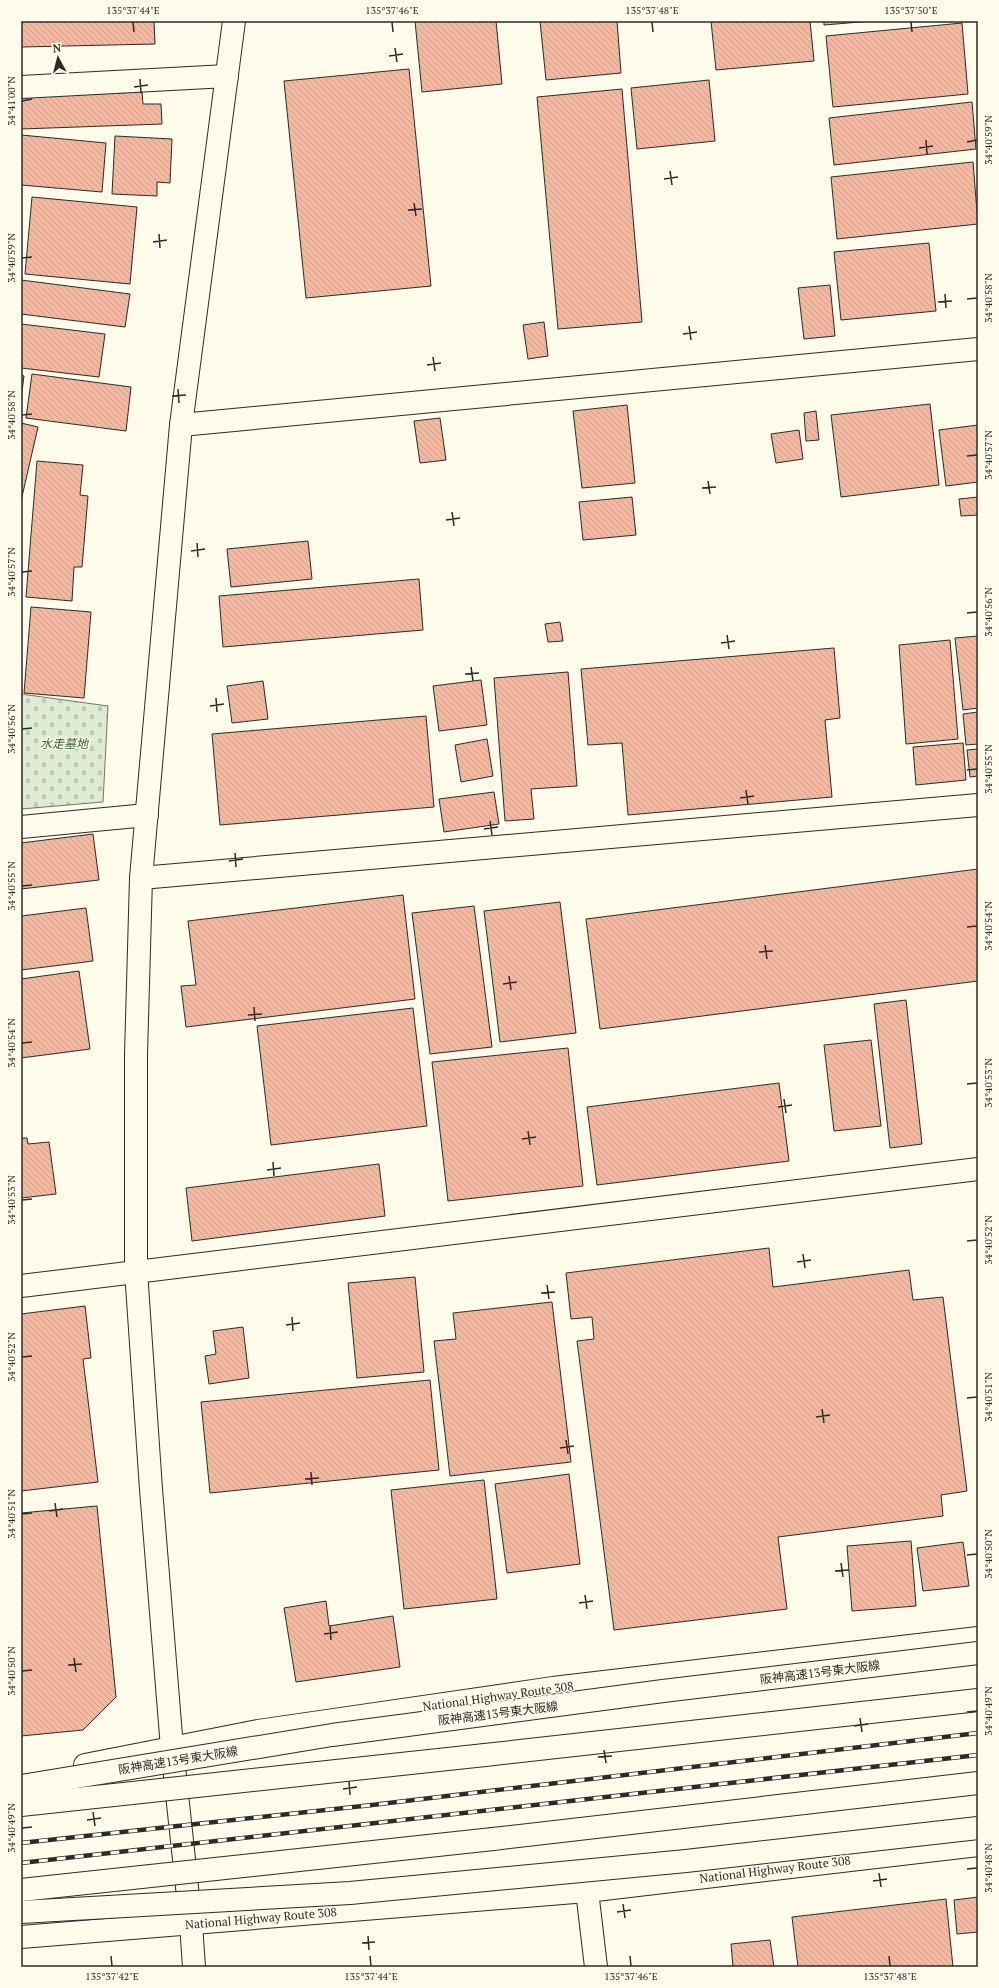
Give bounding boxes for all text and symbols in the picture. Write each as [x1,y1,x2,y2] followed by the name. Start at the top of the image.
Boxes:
[106,4,160,17] text: 135°37'44"E
[365,4,419,17] text: 135°37'46"E
[625,4,679,17] text: 135°37'48"E
[884,4,938,17] text: 135°37'50"E
[38,38,78,78] north arrow
[52,41,62,56] text: N
[5,76,18,126] text: 34°41'00"N
[982,115,995,165] text: 34°40'59"N
[5,233,18,283] text: 34°40'59"N
[982,273,995,323] text: 34°40'58"N
[5,390,18,440] text: 34°40'58"N
[982,430,995,480] text: 34°40'57"N
[5,547,18,597] text: 34°40'57"N
[982,587,995,637] text: 34°40'56"N
[5,704,18,754] text: 34°40'56"N
[40,736,90,751] park label: 水走墓地
[982,744,995,794] text: 34°40'55"N
[5,861,18,911] text: 34°40'55"N
[982,901,995,951] text: 34°40'54"N
[5,1018,18,1068] text: 34°40'54"N
[982,1058,995,1108] text: 34°40'53"N
[5,1175,18,1225] text: 34°40'53"N
[982,1215,995,1265] text: 34°40'52"N
[5,1332,18,1382] text: 34°40'52"N
[982,1372,995,1422] text: 34°40'51"N
[5,1489,18,1539] text: 34°40'51"N
[982,1529,995,1579] text: 34°40'50"N
[5,1646,18,1696] text: 34°40'50"N
[759,1657,881,1687] street label: 阪神高速13号東大阪線
[422,1678,574,1714] street label: National Highway Route 308
[982,1686,995,1736] text: 34°40'49"N
[437,1698,559,1728] street label: 阪神高速13号東大阪線
[117,1743,239,1777] street label: 阪神高速13号東大阪線
[5,1803,18,1853] text: 34°40'49"N
[982,1843,995,1893] text: 34°40'48"N
[699,1852,851,1886] street label: National Highway Route 308
[184,1904,338,1932] street label: National Highway Route 308
[85,1970,139,1983] text: 135°37'42"E
[344,1970,398,1983] text: 135°37'44"E
[604,1970,658,1983] text: 135°37'46"E
[863,1970,917,1983] text: 135°37'48"E

